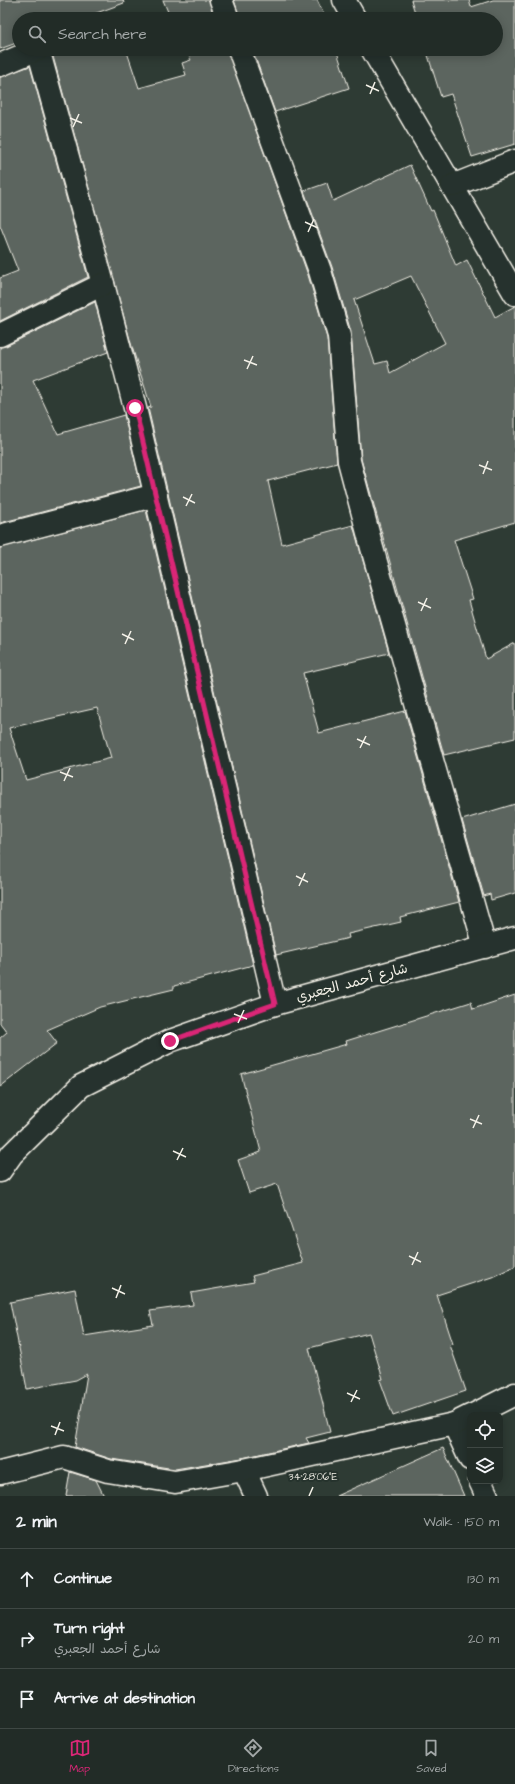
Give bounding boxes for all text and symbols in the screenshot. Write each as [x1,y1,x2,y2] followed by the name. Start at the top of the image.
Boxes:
[12,12,503,56] search box
[26,23,48,45] icon: search
[58,24,147,45] text: Search here
[126,399,144,417] route start
[294,958,410,1008] street label: شارع أحمد الجعبري
[161,1032,179,1050] route end
[467,1412,503,1484] map controls
[467,1412,503,1448] button: locate
[467,1448,503,1484] button: layers
[289,1470,337,1484] text: 34°28'06"E
[16,1510,57,1534] text: 2 min
[424,1513,499,1531] text: Walk · 150 m
[16,1568,38,1590] icon: ahead
[54,1568,112,1589] text: Continue
[467,1570,499,1588] text: 130 m
[54,1618,125,1639] text: Turn right
[16,1628,38,1650] icon: right
[468,1630,499,1648] text: 20 m
[54,1640,161,1658] text: شارع أحمد الجعبري
[16,1688,38,1710] icon: arrive
[54,1688,195,1709] text: Arrive at destination
[69,1737,91,1776] tab: Map
[228,1737,279,1776] tab: Directions
[416,1737,446,1776] tab: Saved

